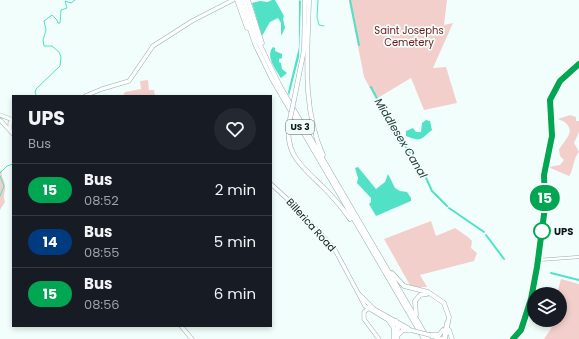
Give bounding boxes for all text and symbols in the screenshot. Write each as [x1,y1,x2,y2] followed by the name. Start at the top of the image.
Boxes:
[374,23,444,50] park label: Saint Josephs Cemetery
[371,95,431,181] water label: Middlesex Canal
[28,105,65,132] text: UPS
[214,108,256,150] button: heart
[286,120,314,134] road number: US 3
[28,134,51,153] text: Bus
[84,169,112,190] text: Bus
[215,179,256,200] text: 2 min
[43,180,57,200] text: 15
[527,185,563,211] line badge: 15
[538,188,552,208] text: 15
[84,191,119,210] text: 08:52
[283,195,339,255] street label: Billerica Road
[84,221,112,242] text: Bus
[533,222,551,240] marker: UPS
[554,224,573,239] place label: UPS
[214,231,256,252] text: 5 min
[43,232,57,252] text: 14
[84,243,119,262] text: 08:55
[84,273,112,294] text: Bus
[214,283,256,304] text: 6 min
[43,284,57,304] text: 15
[527,287,567,327] map controls
[527,287,567,327] button: layers
[84,295,120,314] text: 08:56

